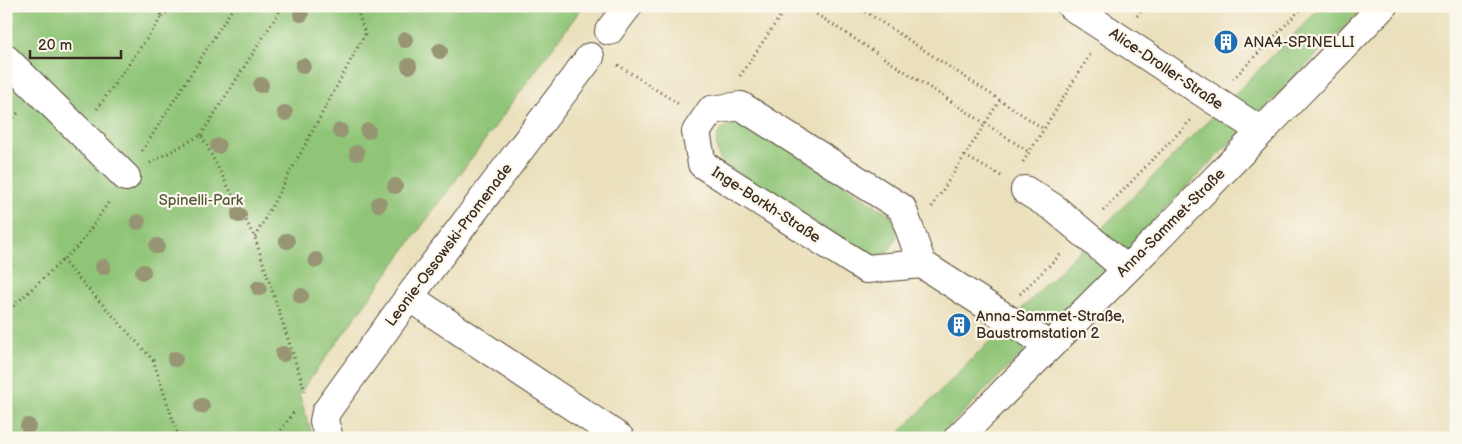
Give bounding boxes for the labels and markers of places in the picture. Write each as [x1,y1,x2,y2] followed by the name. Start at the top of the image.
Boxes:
[1213,29,1239,55] building icon: ANA4-SPINELLI
[1244,33,1355,52] place label: ANA4-SPINELLI
[976,307,1125,343] place label: Anna-Sammet-Straße, Baustromstation 2
[946,312,972,338] building icon: Anna-Sammet-Straße, Baustromstation 2

